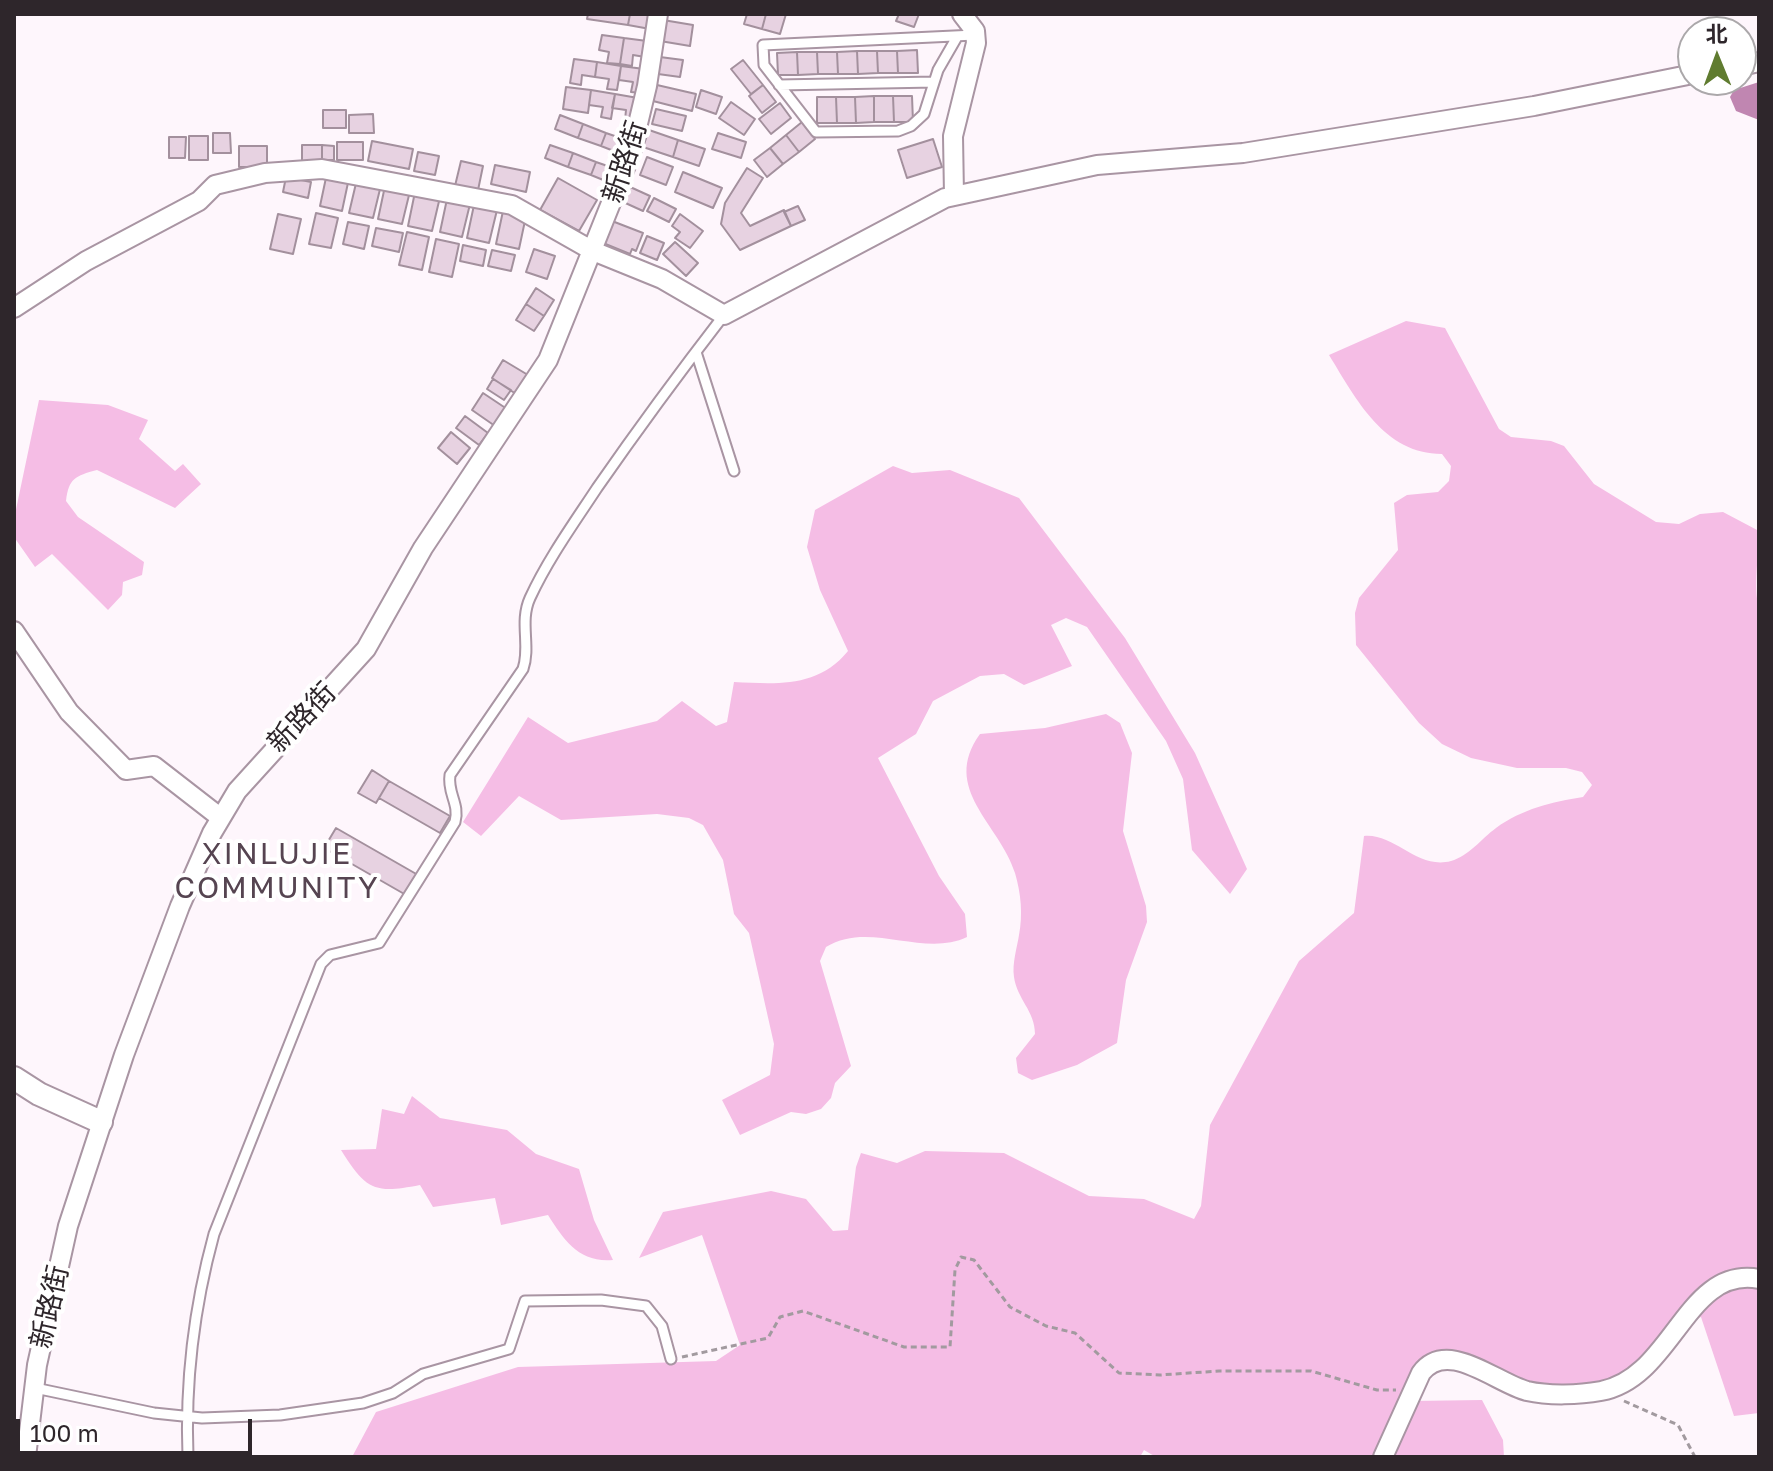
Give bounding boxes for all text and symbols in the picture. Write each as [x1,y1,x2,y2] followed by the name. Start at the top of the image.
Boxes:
[1677,16,1757,96] north arrow
[1705,20,1728,47] text: 北
[596,117,654,207] street label: 新路街
[261,676,343,760] street label: 新路街
[174,836,380,906] district label: XINLUJIE COMMUNITY
[24,1262,76,1352] street label: 新路街
[20,1403,256,1453] scale bar
[30,1418,99,1447] text: 100 m

